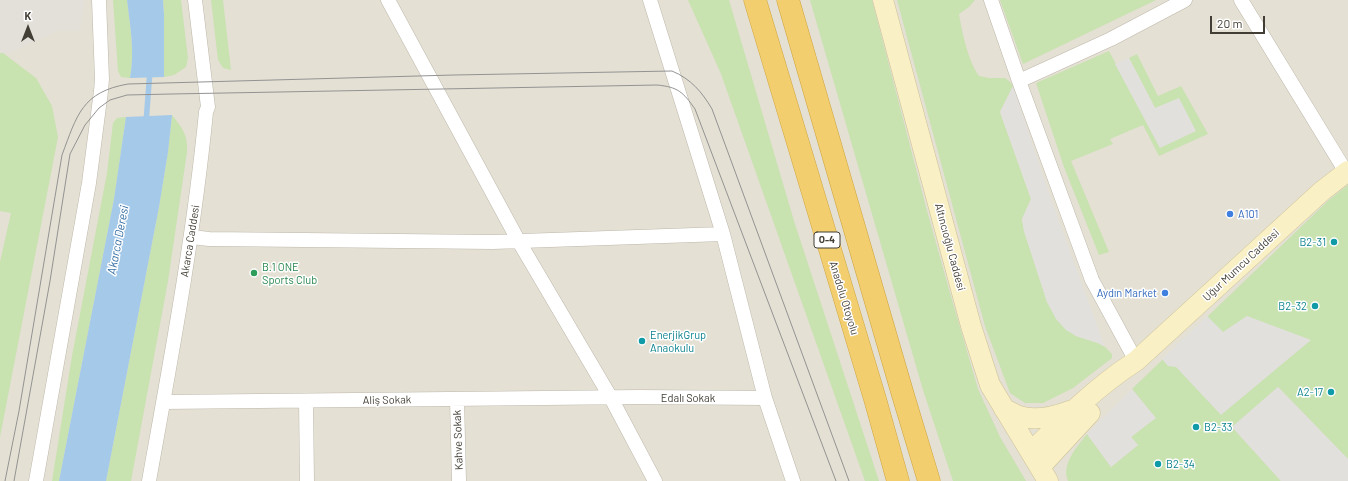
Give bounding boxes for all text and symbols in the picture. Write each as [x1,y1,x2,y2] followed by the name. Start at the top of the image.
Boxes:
[8,8,48,48] north arrow
[1212,8,1267,34] scale bar
[25,9,31,22] text: K
[1217,16,1243,30] text: 20 m
[932,202,968,292] street label: Altıncıoğlu Caddesi
[104,204,132,276] water label: Akarca Deresi
[178,204,202,278] street label: Akarca Caddesi
[1238,207,1258,221] place label: A101
[1225,209,1235,219] marker: A101
[1200,226,1282,304] street label: Uğur Mumcu Caddesi
[814,232,840,248] road number: O-4
[1299,235,1326,249] place label: B2-31
[1329,237,1339,247] marker: B2-31
[826,259,862,337] street label: Anadolu Otoyolu
[262,260,317,286] place label: B.1 ONE Sports Club
[249,268,259,278] marker: B.1 ONE Sports Club
[1097,286,1157,300] place label: Aydın Market
[1160,288,1170,298] marker: Aydın Market
[1278,299,1307,313] place label: B2-32
[1310,301,1320,311] marker: B2-32
[650,328,706,354] place label: EnerjikGrup Anaokulu
[637,336,647,346] marker: EnerjikGrup Anaokulu
[1297,385,1323,399] place label: A2-17
[1326,387,1336,397] marker: A2-17
[661,391,715,405] street label: Edalı Sokak
[363,393,411,407] street label: Aliş Sokak
[450,410,466,470] street label: Kahve Sokak
[1204,420,1232,434] place label: B2-33
[1191,422,1201,432] marker: B2-33
[1166,457,1195,471] place label: B2-34
[1153,459,1163,469] marker: B2-34

